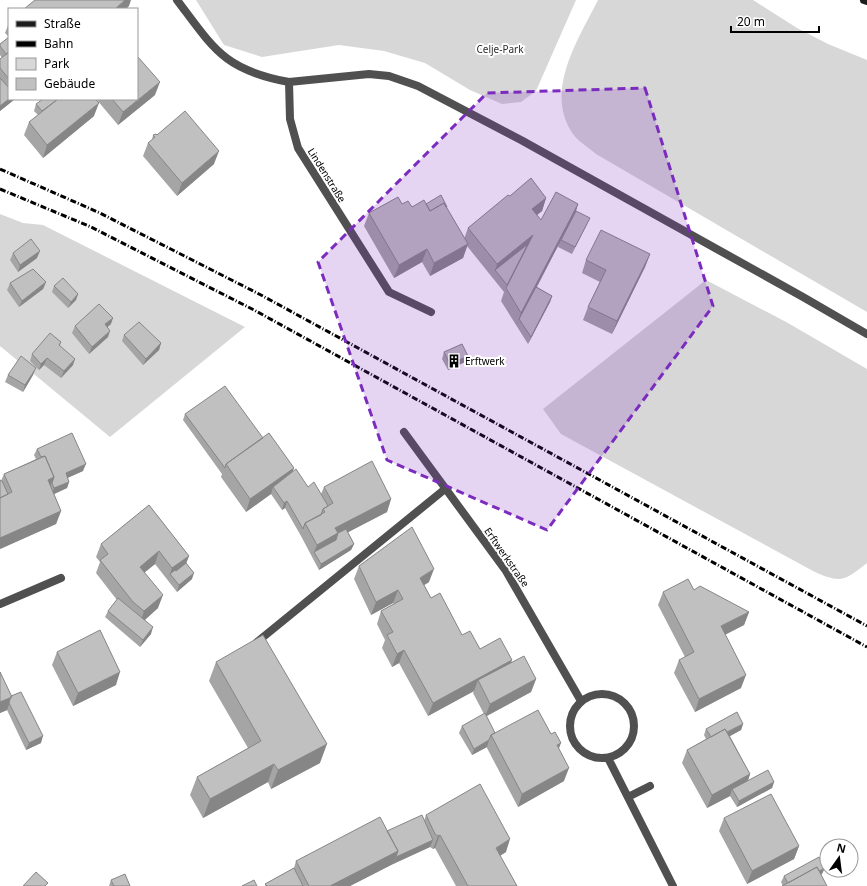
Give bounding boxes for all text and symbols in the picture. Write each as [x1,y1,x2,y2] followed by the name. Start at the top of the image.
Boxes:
[8,8,138,100] legend
[731,8,819,34] scale bar
[737,13,765,30] text: 20 m
[44,15,81,32] text: Straße
[44,35,73,52] text: Bahn
[476,42,524,56] park label: Celje-Park
[44,55,70,72] text: Park
[44,75,95,92] text: Gebäude
[305,145,350,205] street label: Lindenstraße
[446,353,462,369] building icon: Erftwerk
[465,354,505,368] place label: Erftwerk
[481,524,533,590] street label: Erftwerkstraße
[819,838,859,878] north arrow
[835,839,848,856] text: N

